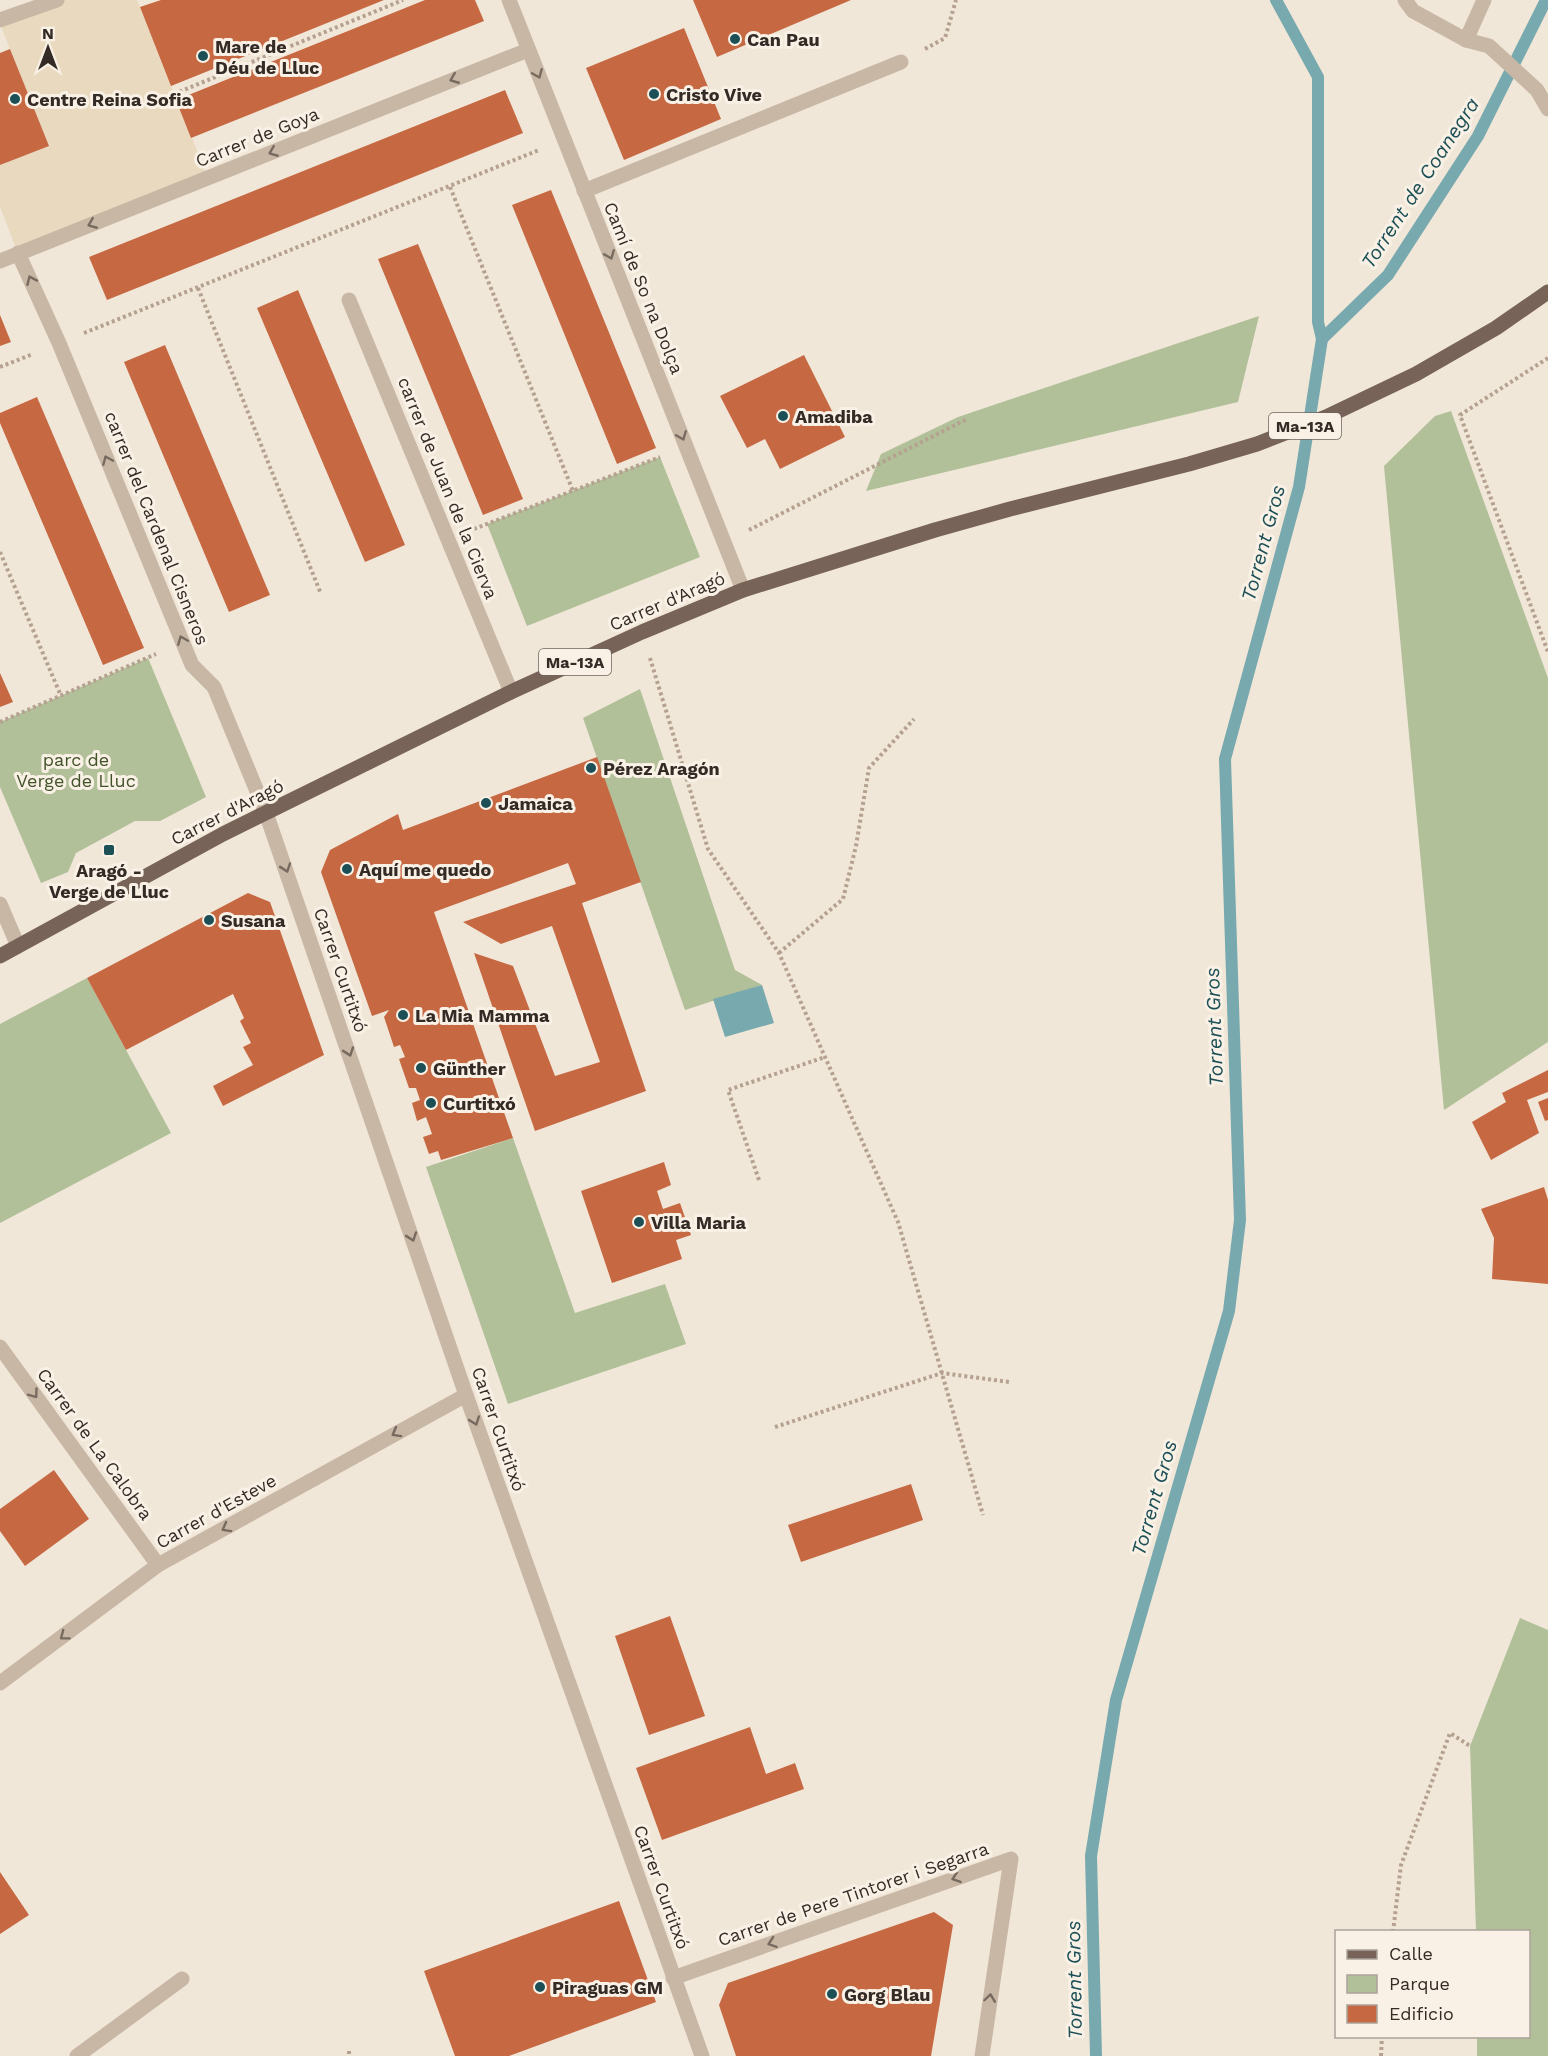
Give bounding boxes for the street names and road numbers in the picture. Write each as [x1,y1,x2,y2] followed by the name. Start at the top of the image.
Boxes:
[192,103,322,171] street label: Carrer de Goya
[600,199,688,377] street label: Camí de So na Dolça
[394,374,502,602] street label: carrer de Juan de la Cierva
[100,408,214,648] street label: carrer del Cardenal Cisneros
[1269,413,1341,439] road number: Ma-13A
[606,567,728,635] street label: Carrer d'Aragó
[539,649,611,675] road number: Ma-13A
[167,775,287,849] street label: Carrer d'Aragó
[310,905,372,1035] street label: Carrer Curtitxó
[33,1364,157,1524] street label: Carrer de La Calobra
[468,1364,530,1494] street label: Carrer Curtitxó
[152,1469,280,1553] street label: Carrer d'Esteve
[630,1822,694,1952] street label: Carrer Curtitxó
[715,1838,991,1950] street label: Carrer de Pere Tintorer i Segarra

